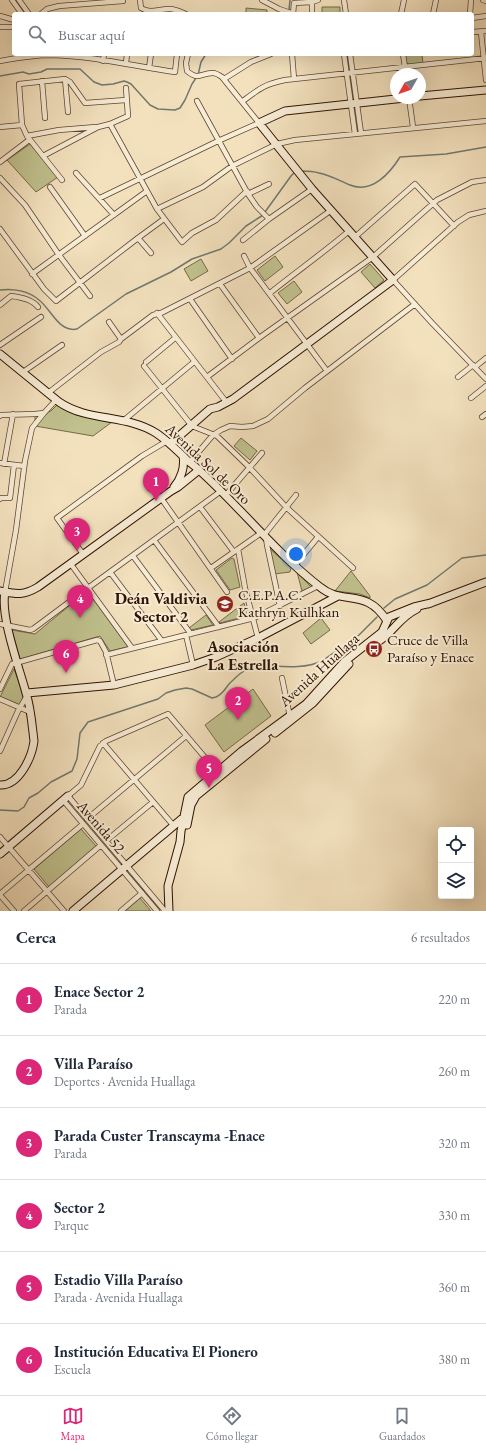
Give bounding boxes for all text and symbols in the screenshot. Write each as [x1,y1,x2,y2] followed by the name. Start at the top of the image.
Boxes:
[12,12,474,56] search box
[26,23,48,45] icon: search
[58,25,125,44] text: Buscar aquí
[390,68,426,104] north arrow
[161,418,255,508] street label: Avenida Sol de Oro
[143,468,169,501] pin: 1
[64,518,90,551] pin: 3
[286,544,306,564] your location
[67,585,93,618] pin: 4
[238,585,340,621] place label: C.E.P.A.C. Kathryn Kulhkan
[115,588,208,627] district label: Deán Valdivia Sector 2
[215,594,235,614] school or university icon: C.E.P.A.C. Kathryn Kulhkan
[274,629,363,711] street label: Avenida Huallaga
[387,630,474,666] place label: Cruce de Villa Paraíso y Enace
[206,636,279,675] district label: Asociación La Estrella
[364,639,384,659] bus stop icon: Cruce de Villa Paraíso y Enace
[53,640,79,673] pin: 6
[225,687,251,720] pin: 2
[196,755,222,788] pin: 5
[73,796,130,858] street label: Avenida 52
[438,827,474,899] map controls
[438,827,474,863] button: locate
[438,863,474,899] button: layers
[16,926,56,948] text: Cerca
[411,929,470,946] text: 6 resultados
[54,982,144,1001] text: Enace Sector 2
[26,991,32,1008] text: 1
[439,991,470,1008] text: 220 m
[54,1001,87,1018] text: Parada
[54,1054,133,1073] text: Villa Paraíso
[26,1063,32,1080] text: 2
[439,1063,470,1080] text: 260 m
[54,1073,195,1090] text: Deportes · Avenida Huallaga
[54,1126,265,1145] text: Parada Custer Transcayma -Enace
[26,1135,32,1152] text: 3
[439,1135,470,1152] text: 320 m
[54,1145,87,1162] text: Parada
[54,1198,105,1217] text: Sector 2
[26,1207,32,1224] text: 4
[439,1207,470,1224] text: 330 m
[54,1217,89,1234] text: Parque
[54,1270,183,1289] text: Estadio Villa Paraíso
[26,1279,32,1296] text: 5
[439,1279,470,1296] text: 360 m
[54,1289,183,1306] text: Parada · Avenida Huallaga
[54,1342,258,1361] text: Institución Educativa El Pionero
[26,1351,32,1368] text: 6
[439,1351,470,1368] text: 380 m
[54,1361,91,1378] text: Escuela
[61,1405,85,1443] tab: Mapa
[206,1405,258,1443] tab: Cómo llegar
[379,1405,425,1443] tab: Guardados

